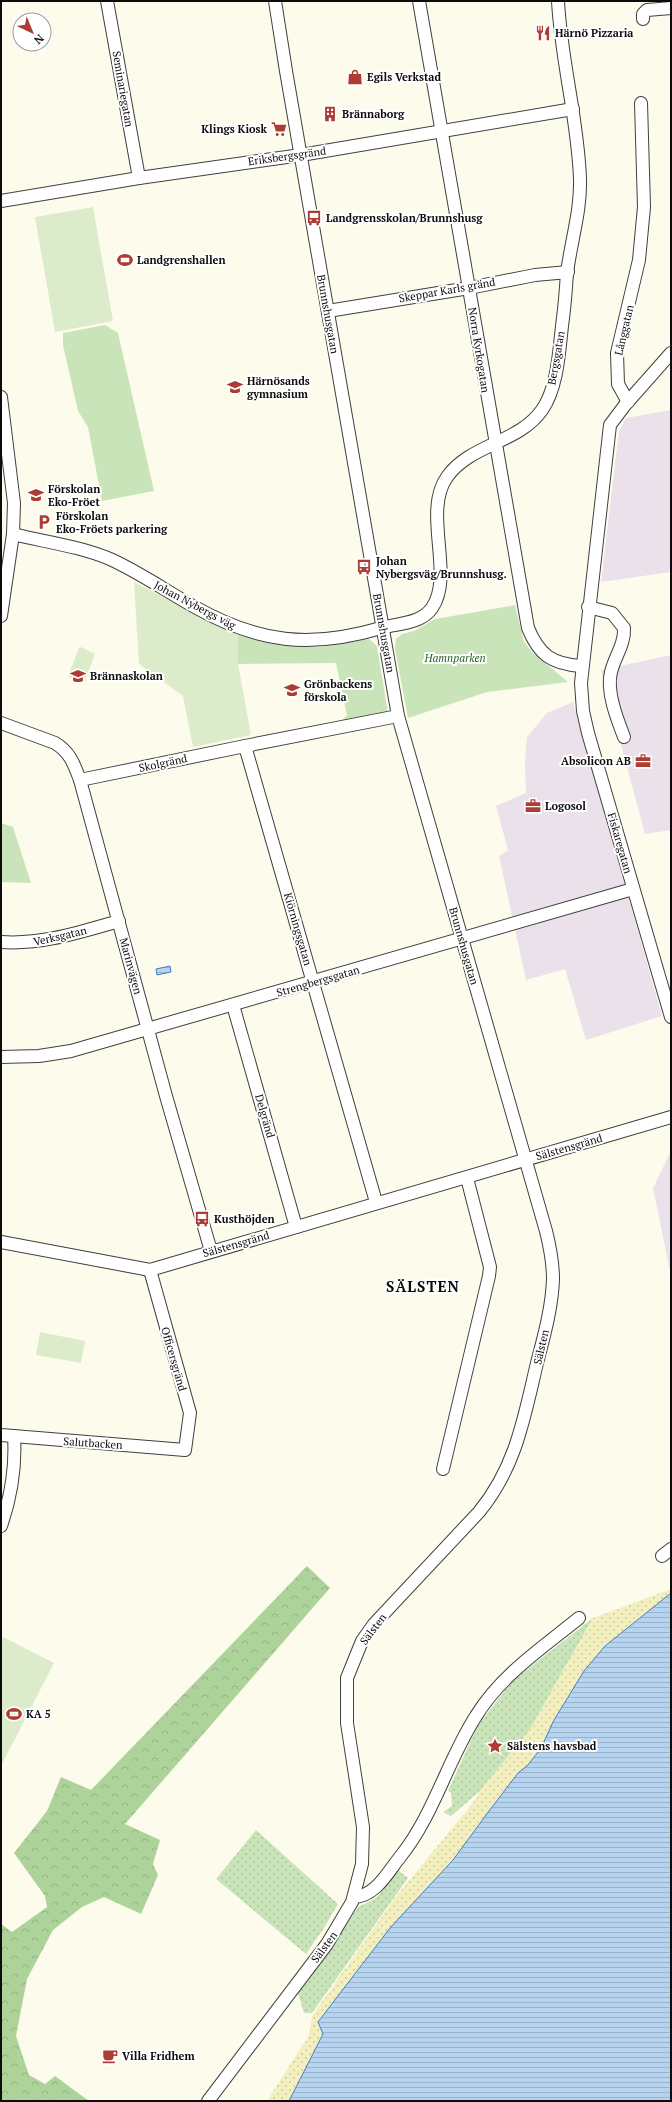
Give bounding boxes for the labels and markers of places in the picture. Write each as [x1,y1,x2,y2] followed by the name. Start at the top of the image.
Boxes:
[534,24,552,42] restaurant icon: Härnö Pizzaria
[555,26,633,40] place label: Härnö Pizzaria
[346,68,364,86] shop icon: Egils Verkstad
[367,70,441,84] place label: Egils Verkstad
[321,105,339,123] building icon: Brännaborg
[342,107,405,121] place label: Brännaborg
[270,120,288,138] supermarket icon: Klings Kiosk
[201,122,268,136] place label: Klings Kiosk
[305,209,323,227] bus stop icon: Landgrensskolan/Brunnshusg
[326,211,483,225] place label: Landgrensskolan/Brunnshusg
[116,251,134,269] sports icon: Landgrenshallen
[137,253,226,267] place label: Landgrenshallen
[247,374,310,401] place label: Härnösands gymnasium
[226,378,244,396] school or university icon: Härnösands gymnasium
[48,482,100,509] place label: Förskolan Eko-Fröet
[27,486,45,504] school or university icon: Förskolan Eko-Fröet
[56,509,168,536] place label: Förskolan Eko-Fröets parkering
[35,513,53,531] parking icon: Förskolan Eko-Fröets parkering
[376,554,507,581] place label: Johan Nybergsväg/Brunnshusg.
[355,558,373,576] bus stop icon: Johan Nybergsväg/Brunnshusg.
[69,667,87,685] school or university icon: Brännaskolan
[90,669,163,683] place label: Brännaskolan
[304,677,372,704] place label: Grönbackens förskola
[283,681,301,699] school or university icon: Grönbackens förskola
[634,752,652,770] office icon: Absolicon AB
[561,754,631,768] place label: Absolicon AB
[524,797,542,815] office icon: Logosol
[545,799,586,813] place label: Logosol
[193,1210,211,1228] bus stop icon: Kusthöjden
[214,1212,275,1226] place label: Kusthöjden
[5,1705,23,1723] sports icon: KA 5
[26,1707,51,1721] place label: KA 5
[486,1737,504,1755] place icon: Sälstens havsbad
[507,1739,597,1753] place label: Sälstens havsbad
[101,2047,119,2065] cafe icon: Villa Fridhem
[122,2049,195,2063] place label: Villa Fridhem

